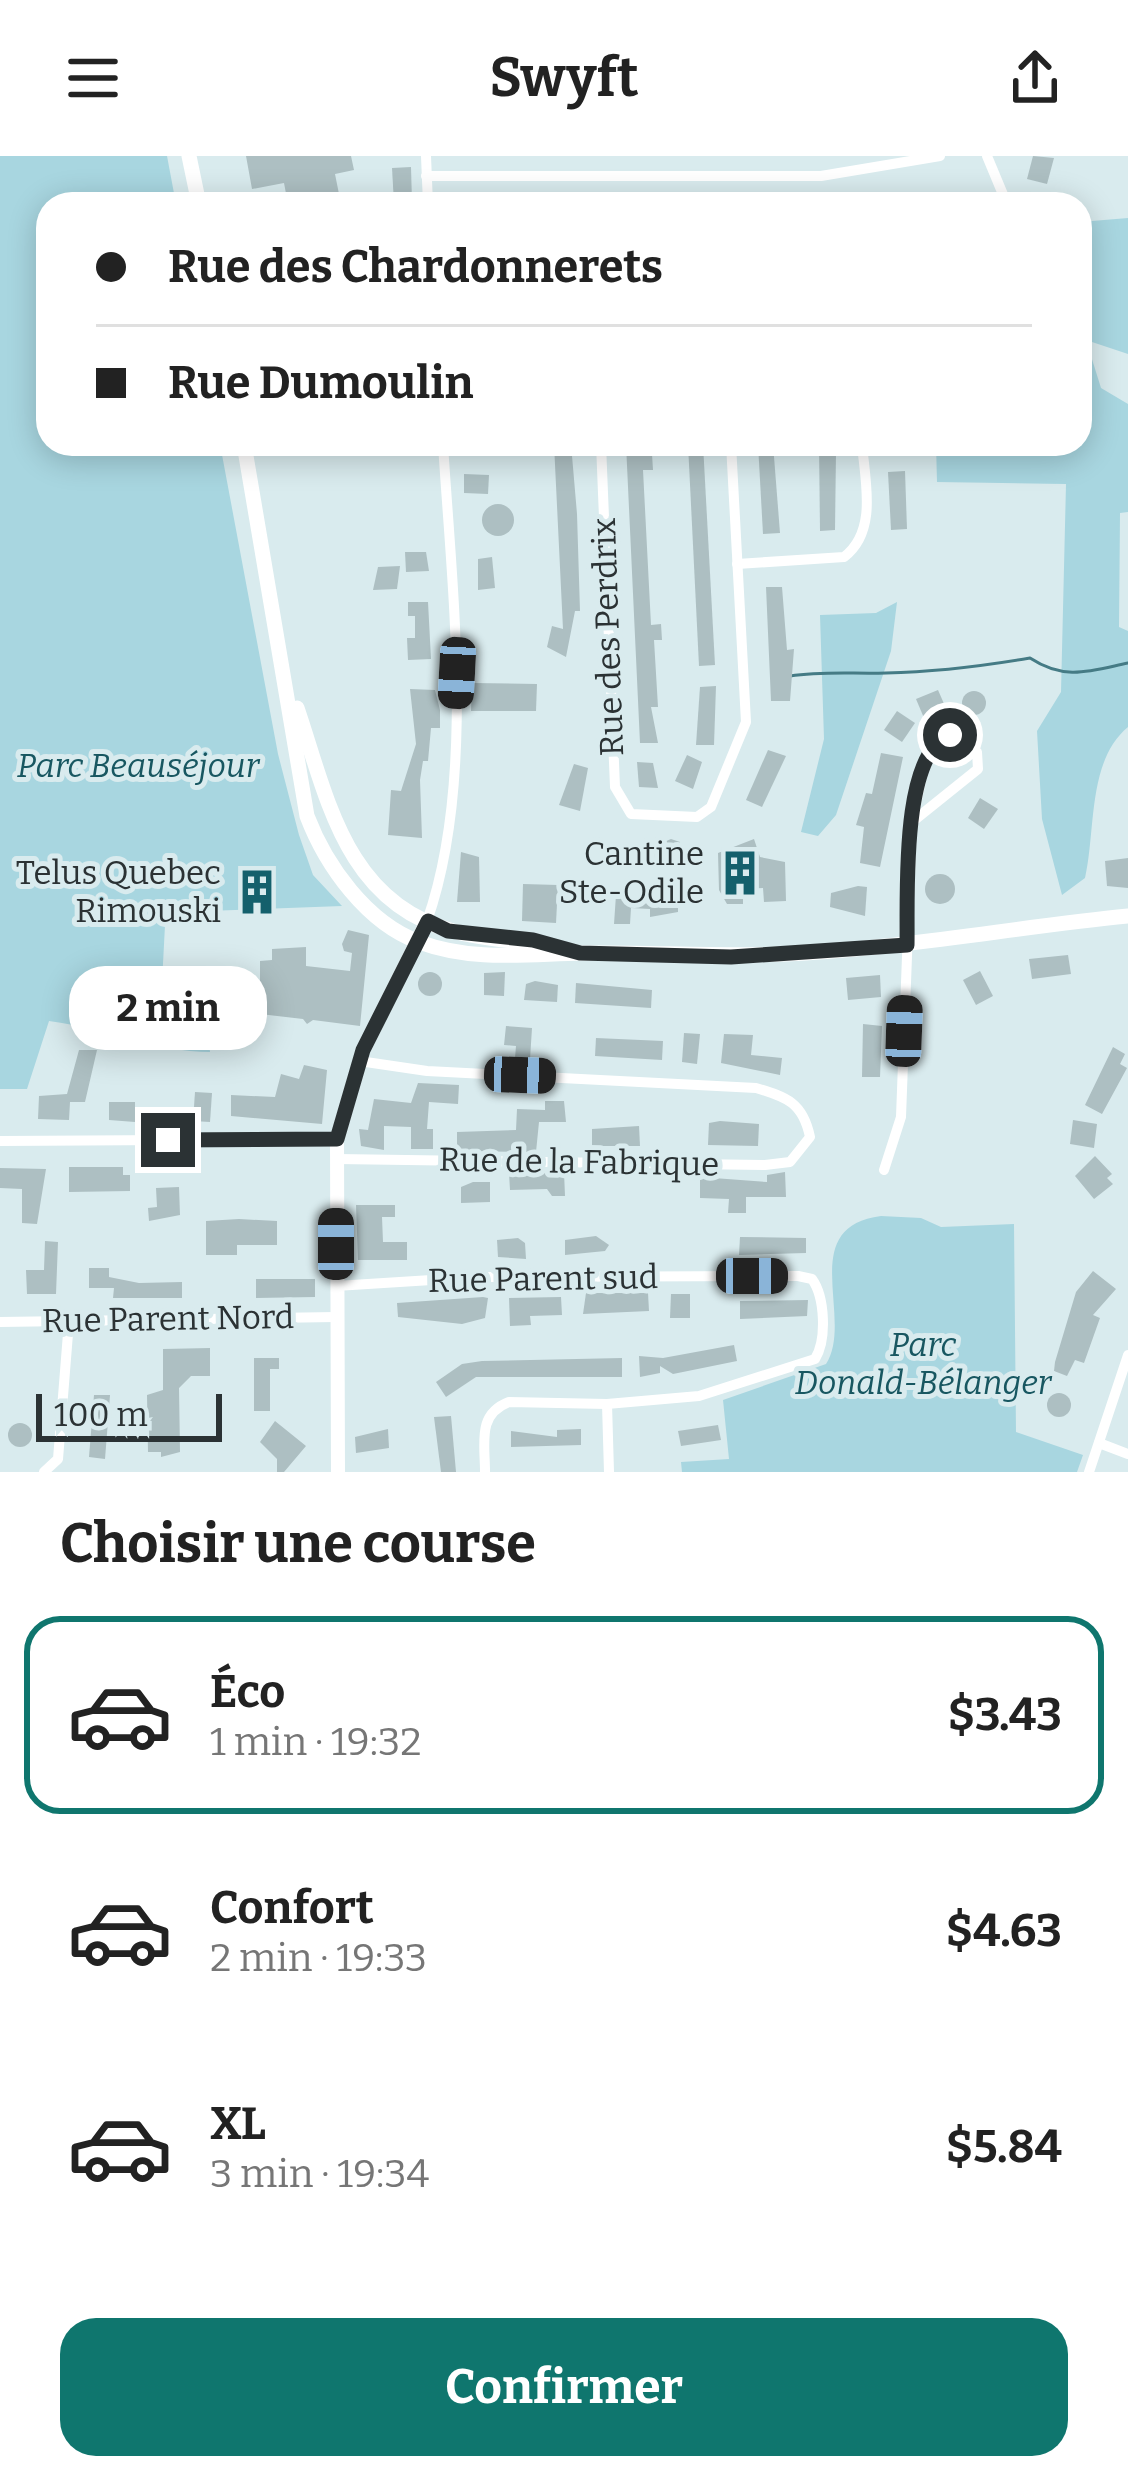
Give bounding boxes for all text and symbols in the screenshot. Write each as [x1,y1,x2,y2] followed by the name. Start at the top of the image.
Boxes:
[60,45,126,111] icon: menu
[1002,45,1068,111] icon: share
[490,46,639,110] text: Swyft
[168,240,663,294] text: Rue des Chardonnerets
[168,356,474,410] text: Rue Dumoulin
[584,517,632,757] street label: Rue des Perdrix
[437,636,477,710] car
[923,708,977,762] route start
[17,746,261,786] park label: Parc Beauséjour
[559,834,704,912] place label: Cantine Ste-Odile
[715,848,765,898] building icon: Cantine Ste-Odile
[16,853,221,931] place label: Telus Quebec Rimouski
[232,867,282,917] building icon: Telus Quebec Rimouski
[69,966,267,1050] callout: 2 min
[116,985,220,1031] text: 2 min
[885,994,923,1068] car
[483,1056,557,1094] car
[141,1113,195,1167] route end
[438,1140,720,1184] street label: Rue de la Fabrique
[318,1208,354,1280] car
[428,1257,658,1301] street label: Rue Parent sud
[716,1258,788,1294] car
[41,1297,295,1341] street label: Rue Parent Nord
[795,1325,1053,1403] park label: Parc Donald-Bélanger
[36,1388,222,1441] scale bar
[54,1395,148,1435] text: 100 m
[60,1512,536,1576] text: Choisir une course
[66,1661,174,1769] icon: car
[210,1665,285,1719] text: Éco
[948,1688,1062,1742] text: $3.43
[210,1719,421,1765] text: 1 min · 19:32
[66,1877,174,1985] icon: car
[210,1881,374,1935] text: Confort
[946,1904,1062,1958] text: $4.63
[210,1935,427,1981] text: 2 min · 19:33
[66,2093,174,2201] icon: car
[210,2097,266,2151] text: XL
[946,2120,1062,2174] text: $5.84
[210,2151,429,2197] text: 3 min · 19:34
[60,2318,1068,2456] button: Confirmer

